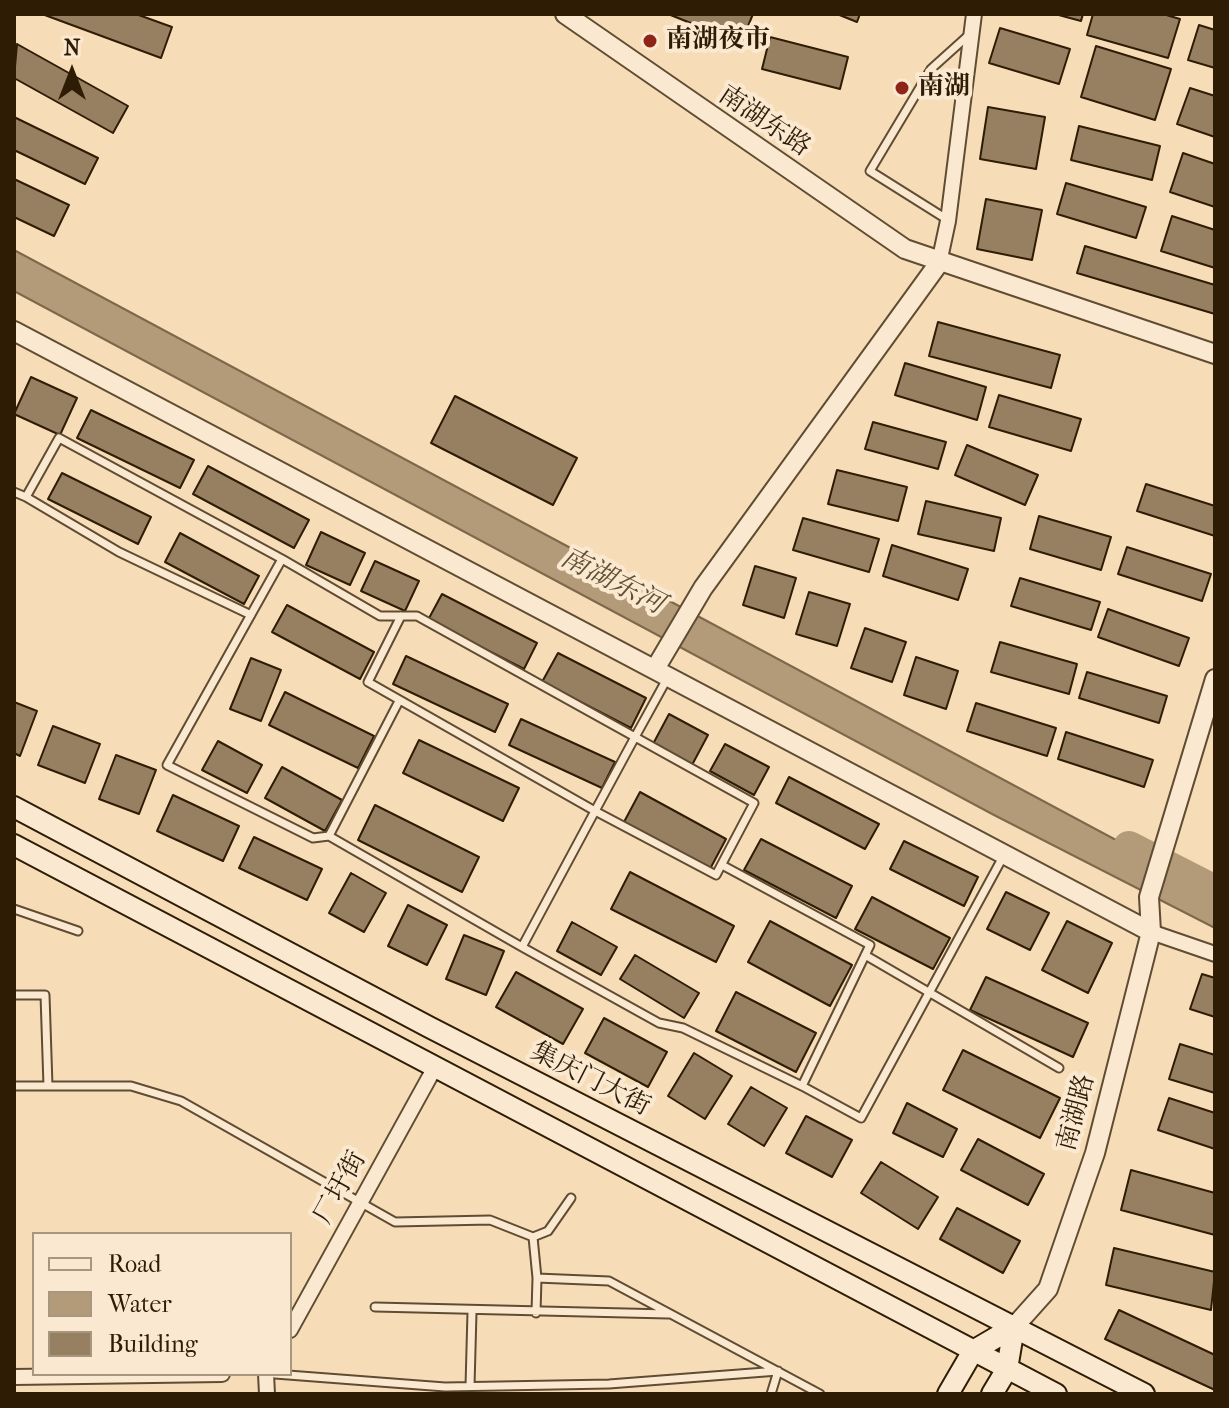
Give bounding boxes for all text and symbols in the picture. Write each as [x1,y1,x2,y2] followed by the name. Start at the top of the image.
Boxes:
[666,25,770,57] place label: 南湖夜市
[32,32,112,112] north arrow
[641,32,659,50] marker: 南湖夜市
[64,35,80,61] text: N
[918,72,970,104] place label: 南湖
[893,79,911,97] marker: 南湖
[712,80,816,164] street label: 南湖东路
[554,542,670,622] water label: 南湖东河
[525,1037,655,1123] street label: 集庆门大街
[1052,1071,1102,1155] street label: 南湖路
[308,1146,374,1230] street label: 厂圩街
[32,1232,292,1376] legend
[108,1250,161,1278] text: Road
[108,1290,172,1318] text: Water
[108,1330,198,1358] text: Building

